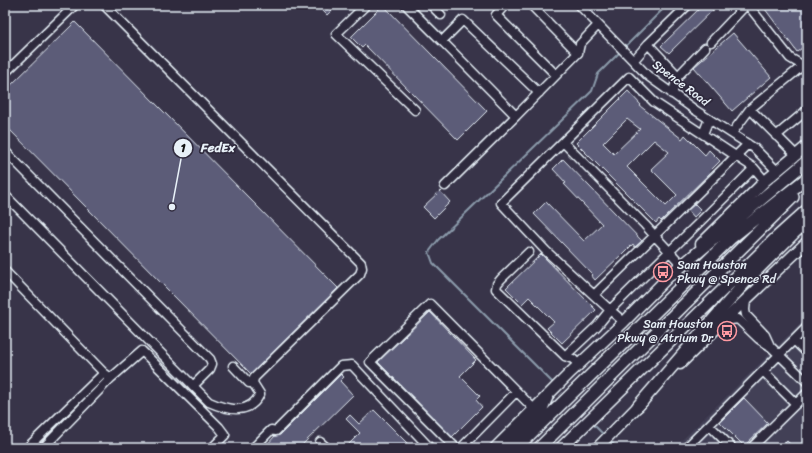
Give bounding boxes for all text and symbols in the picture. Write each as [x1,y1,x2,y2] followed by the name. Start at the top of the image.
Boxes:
[647,54,716,113] street label: Spence Road
[173,135,243,160] callout: FedEx
[200,136,236,159] text: FedEx
[180,137,186,159] text: 1
[677,254,778,290] place label: Sam Houston Pkwy @ Spence Rd
[652,261,674,283] bus stop icon: Sam Houston Pkwy @ Spence Rd
[617,313,714,349] place label: Sam Houston Pkwy @ Atrium Dr
[716,320,738,342] bus stop icon: Sam Houston Pkwy @ Atrium Dr

